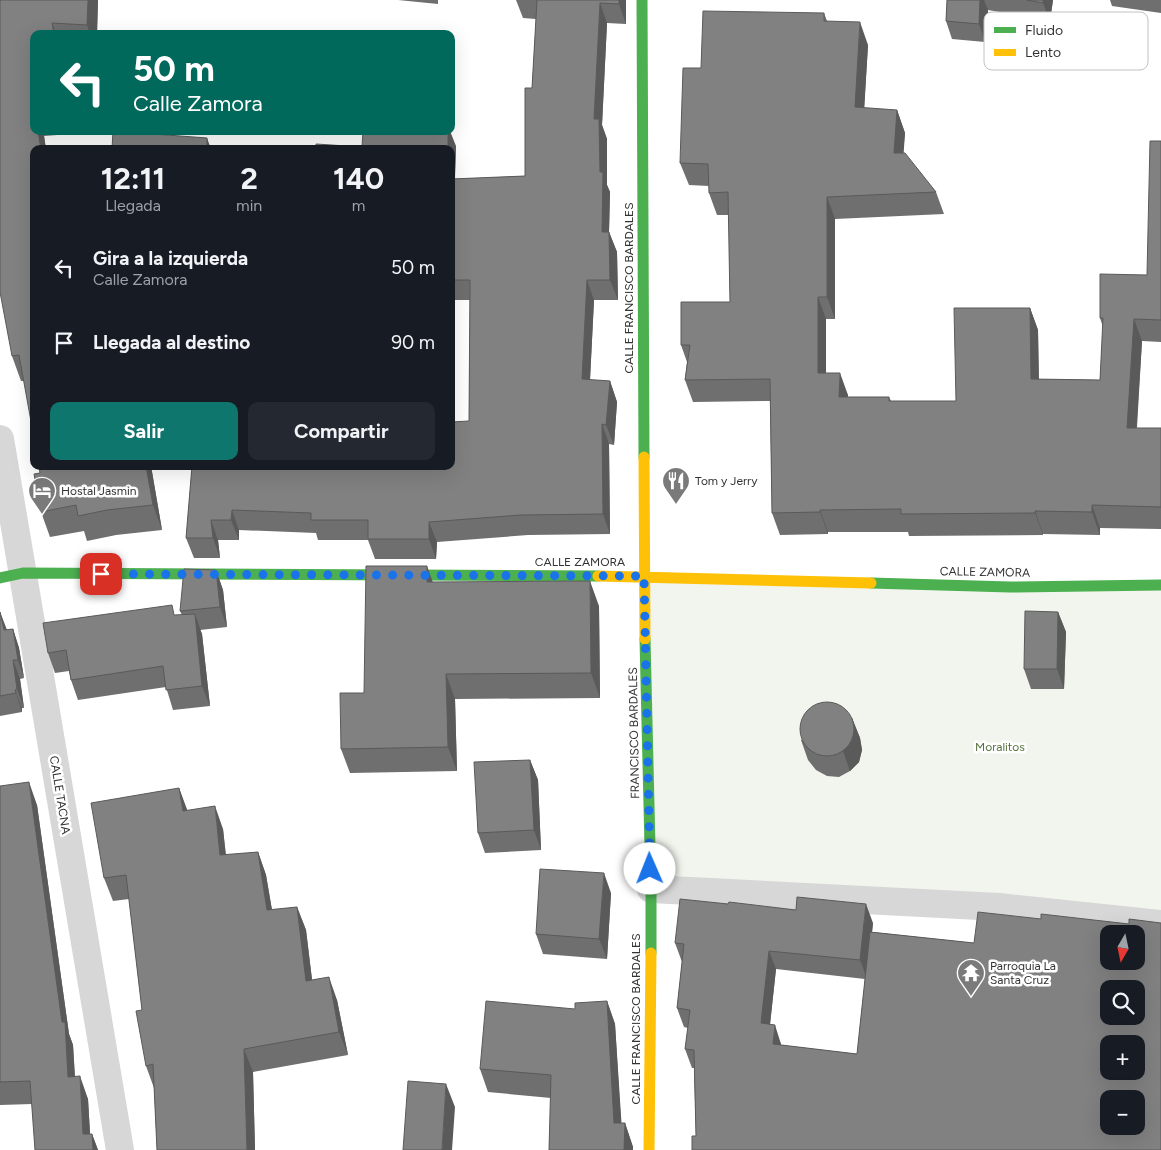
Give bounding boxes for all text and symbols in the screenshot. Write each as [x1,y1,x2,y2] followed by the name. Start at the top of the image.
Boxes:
[984,12,1148,70] legend
[1025,22,1063,39] text: Fluido
[1025,44,1061,61] text: Lento
[133,48,215,90] text: 50 m
[50,50,115,115] icon: left
[133,90,263,117] text: Calle Zamora
[101,160,165,197] text: 12:11
[240,160,258,197] text: 2
[333,160,384,197] text: 140
[105,196,161,215] text: Llegada
[236,196,262,215] text: min
[352,196,365,215] text: m
[622,202,636,374] street label: CALLE FRANCISCO BARDALES
[93,247,248,270] text: Gira a la izquierda
[50,254,78,282] icon: left
[391,256,435,279] text: 50 m
[93,270,187,289] text: Calle Zamora
[50,329,78,357] icon: arrive
[93,331,250,354] text: Llegada al destino
[391,331,435,354] text: 90 m
[50,402,238,460] button: Salir
[248,402,435,460] button: Compartir
[661,466,691,505] restaurant icon: Tom y Jerry
[695,474,758,488] place label: Tom y Jerry
[27,476,57,515] hotel icon: Hostal Jasmin
[61,484,137,498] place label: Hostal Jasmin
[80,553,122,595] pin
[535,555,625,569] street label: CALLE ZAMORA
[87,560,115,588] icon: arrive
[940,564,1030,580] street label: CALLE ZAMORA
[626,667,642,799] street label: FRANCISCO BARDALES
[975,740,1025,754] park label: Moralitos
[47,755,73,835] street label: CALLE TACNA
[623,842,675,894] position arrow
[1100,925,1145,970] north arrow
[1100,925,1145,1135] map controls
[629,933,643,1105] street label: CALLE FRANCISCO BARDALES
[956,958,986,997] temple icon: Parroquia La Santa Cruz
[990,959,1056,987] place label: Parroquia La Santa Cruz
[1100,980,1145,1025] button: search
[1100,1035,1145,1080] button: +
[1100,1090,1145,1135] button: −

